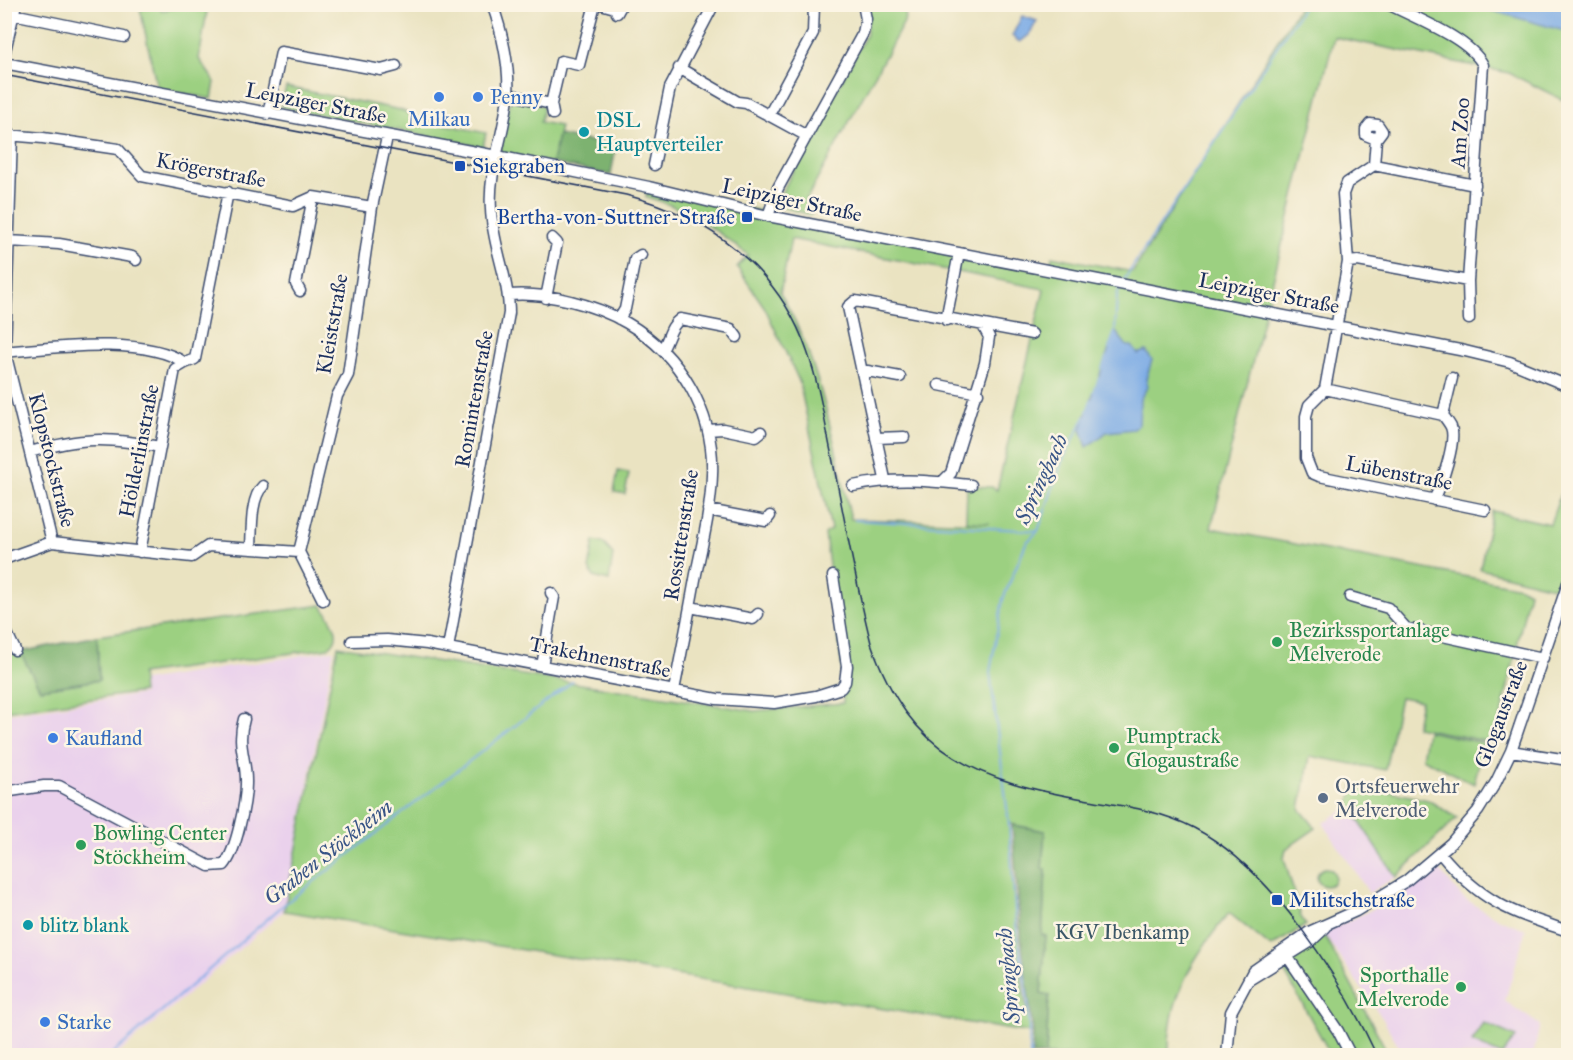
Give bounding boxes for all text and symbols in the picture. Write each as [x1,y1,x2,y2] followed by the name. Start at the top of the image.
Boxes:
[243,77,389,129] street label: Leipziger Straße
[490,84,544,110] place label: Penny
[432,90,446,104] marker: Milkau
[471,90,485,104] marker: Penny
[1444,96,1475,170] street label: Am Zoo
[408,106,470,132] place label: Milkau
[596,107,723,157] place label: DSL Hauptverteiler
[577,125,591,139] marker: DSL Hauptverteiler
[154,147,268,193] street label: Krögerstraße
[472,153,565,179] place label: Siekgraben
[453,159,467,173] marker: Siekgraben
[719,172,865,228] street label: Leipziger Straße
[497,204,735,230] place label: Bertha-von-Suttner-Straße
[740,210,754,224] marker: Bertha-von-Suttner-Straße
[1196,267,1342,319] street label: Leipziger Straße
[310,271,354,376] street label: Kleiststraße
[449,328,499,470] street label: Romintenstraße
[113,382,165,520] street label: Hölderlinstraße
[23,390,81,530] street label: Klopstockstraße
[1008,430,1074,529] water label: Springbach
[1343,450,1455,496] street label: Lübenstraße
[658,467,704,603] street label: Rossittenstraße
[1289,617,1450,667] place label: Bezirkssportanlage Melverode
[527,631,673,683] street label: Trakehnenstraße
[1270,635,1284,649] marker: Bezirkssportanlage Melverode
[1469,656,1533,771] street label: Glogaustraße
[1126,723,1239,773] place label: Pumptrack Glogaustraße
[65,725,143,751] place label: Kaufland
[46,731,60,745] marker: Kaufland
[1107,741,1121,755] marker: Pumptrack Glogaustraße
[1335,773,1459,823] place label: Ortsfeuerwehr Melverode
[1316,791,1330,805] marker: Ortsfeuerwehr Melverode
[258,793,398,911] water label: Graben Stöckheim
[93,820,227,870] place label: Bowling Center Stöckheim
[74,838,88,852] marker: Bowling Center Stöckheim
[1289,887,1415,913] place label: Militschstraße
[1270,893,1284,907] marker: Militschstraße
[40,912,129,938] place label: blitz blank
[21,918,35,932] marker: blitz blank
[1055,919,1189,945] park label: KGV Ibenkamp
[990,927,1026,1026] water label: Springbach
[1357,962,1449,1012] place label: Sporthalle Melverode
[1454,980,1468,994] marker: Sporthalle Melverode
[57,1009,112,1035] place label: Starke
[38,1015,52,1029] marker: Starke

